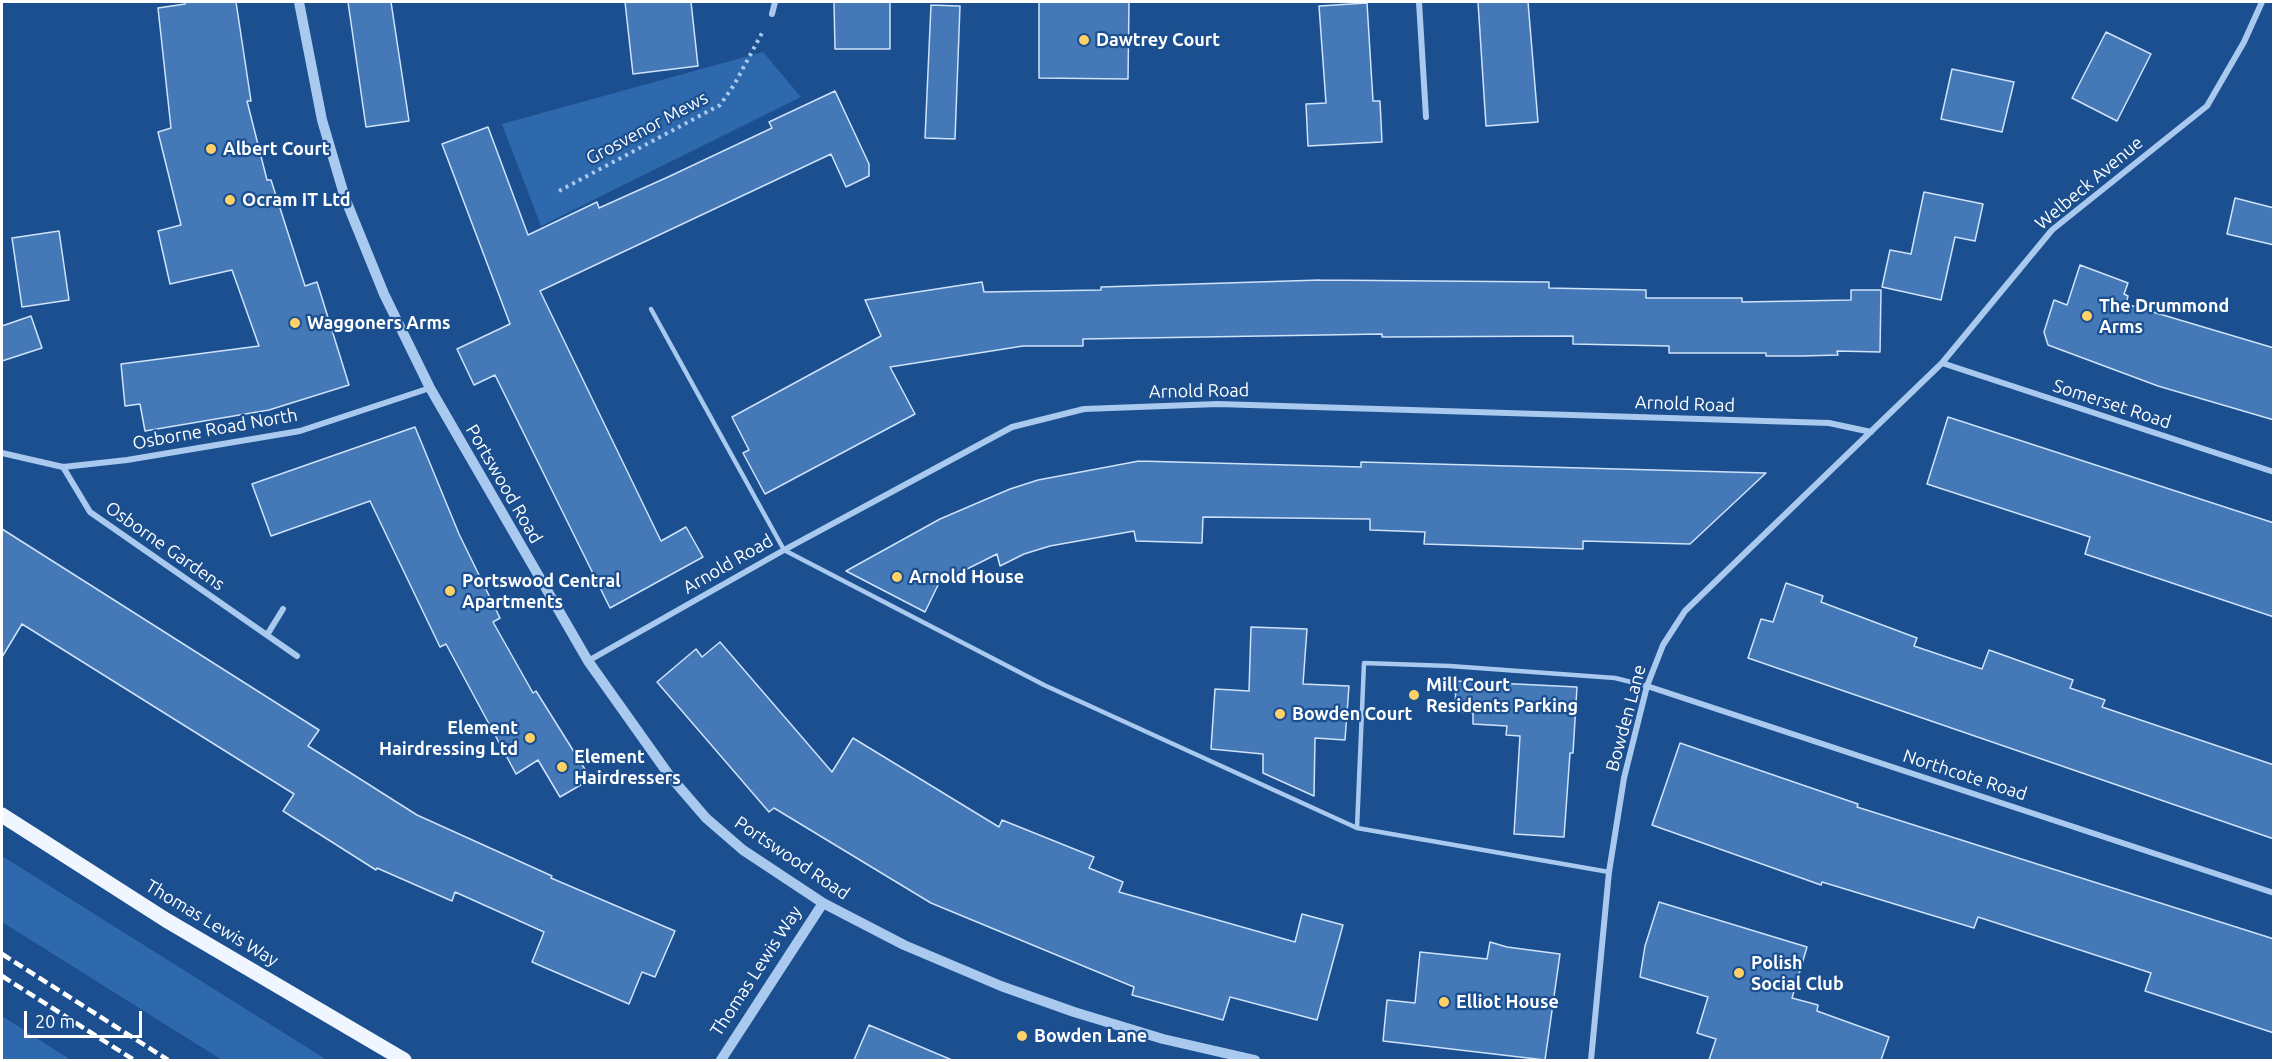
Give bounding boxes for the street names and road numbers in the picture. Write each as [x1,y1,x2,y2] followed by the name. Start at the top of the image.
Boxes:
[582,87,712,169] street label: Grosvenor Mews
[2031,132,2147,234] street label: Welbeck Avenue
[2050,375,2174,433] street label: Somerset Road
[1149,379,1249,403] street label: Arnold Road
[1635,391,1735,417] street label: Arnold Road
[131,404,299,454] street label: Osborne Road North
[461,421,547,547] street label: Portswood Road
[101,497,229,595] street label: Osborne Gardens
[679,530,777,598] street label: Arnold Road
[1601,662,1651,774] street label: Bowden Lane
[1900,745,2030,805] street label: Northcote Road
[730,812,854,904] street label: Portswood Road
[142,875,282,971] street label: Thomas Lewis Way
[706,902,806,1040] street label: Thomas Lewis Way

